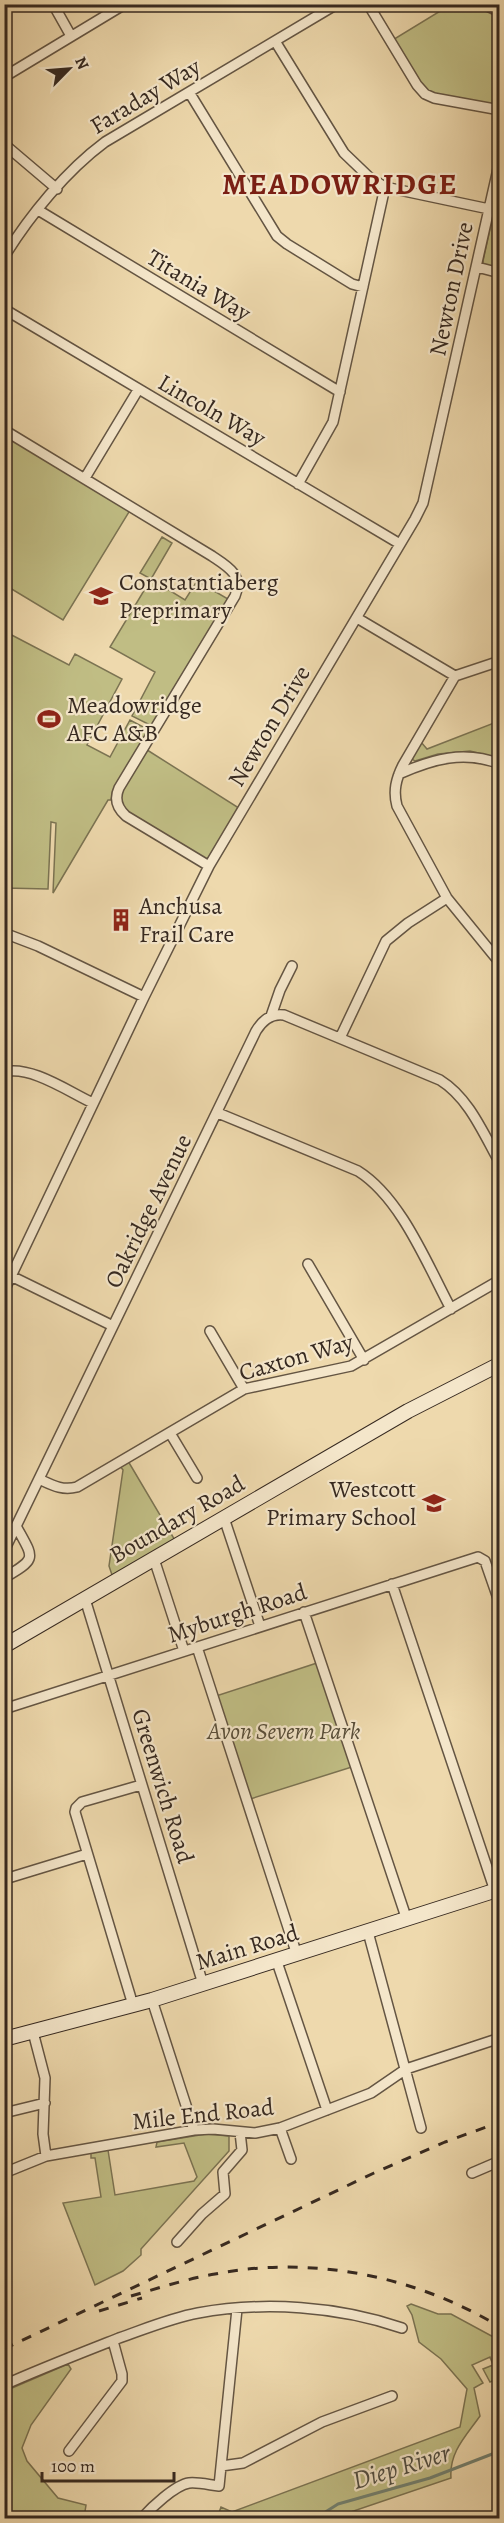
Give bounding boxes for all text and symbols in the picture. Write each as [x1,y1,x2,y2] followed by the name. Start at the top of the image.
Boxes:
[39,39,99,99] north arrow
[84,50,206,142] street label: Faraday Way
[69,53,94,73] text: N
[222,164,458,204] district label: MEADOWRIDGE
[421,219,481,359] street label: Newton Drive
[141,241,257,329] street label: Titania Way
[152,366,272,454] street label: Lincoln Way
[119,566,279,626] place label: Constatntiaberg Preprimary
[88,583,114,609] school or university icon: Constatntiaberg Preprimary
[220,659,318,793] street label: Newton Drive
[66,689,202,749] place label: Meadowridge AFC A&B
[36,706,62,732] sports icon: Meadowridge AFC A&B
[138,890,234,950] place label: Anchusa Frail Care
[108,907,134,933] building icon: Anchusa Frail Care
[97,1129,199,1293] street label: Oakridge Avenue
[235,1325,357,1389] street label: Caxton Way
[104,1467,251,1571] street label: Boundary Road
[266,1473,416,1533] place label: Westcott Primary School
[421,1490,447,1516] school or university icon: Westcott Primary School
[163,1575,311,1651] street label: Myburgh Road
[124,1705,202,1867] street label: Greenwich Road
[206,1715,361,1747] park label: Avon Severn Park
[192,1916,302,1978] street label: Main Road
[130,2091,276,2137] street label: Mile End Road
[348,2435,455,2498] water label: Diep River
[42,2445,174,2483] scale bar
[51,2454,95,2478] text: 100 m

